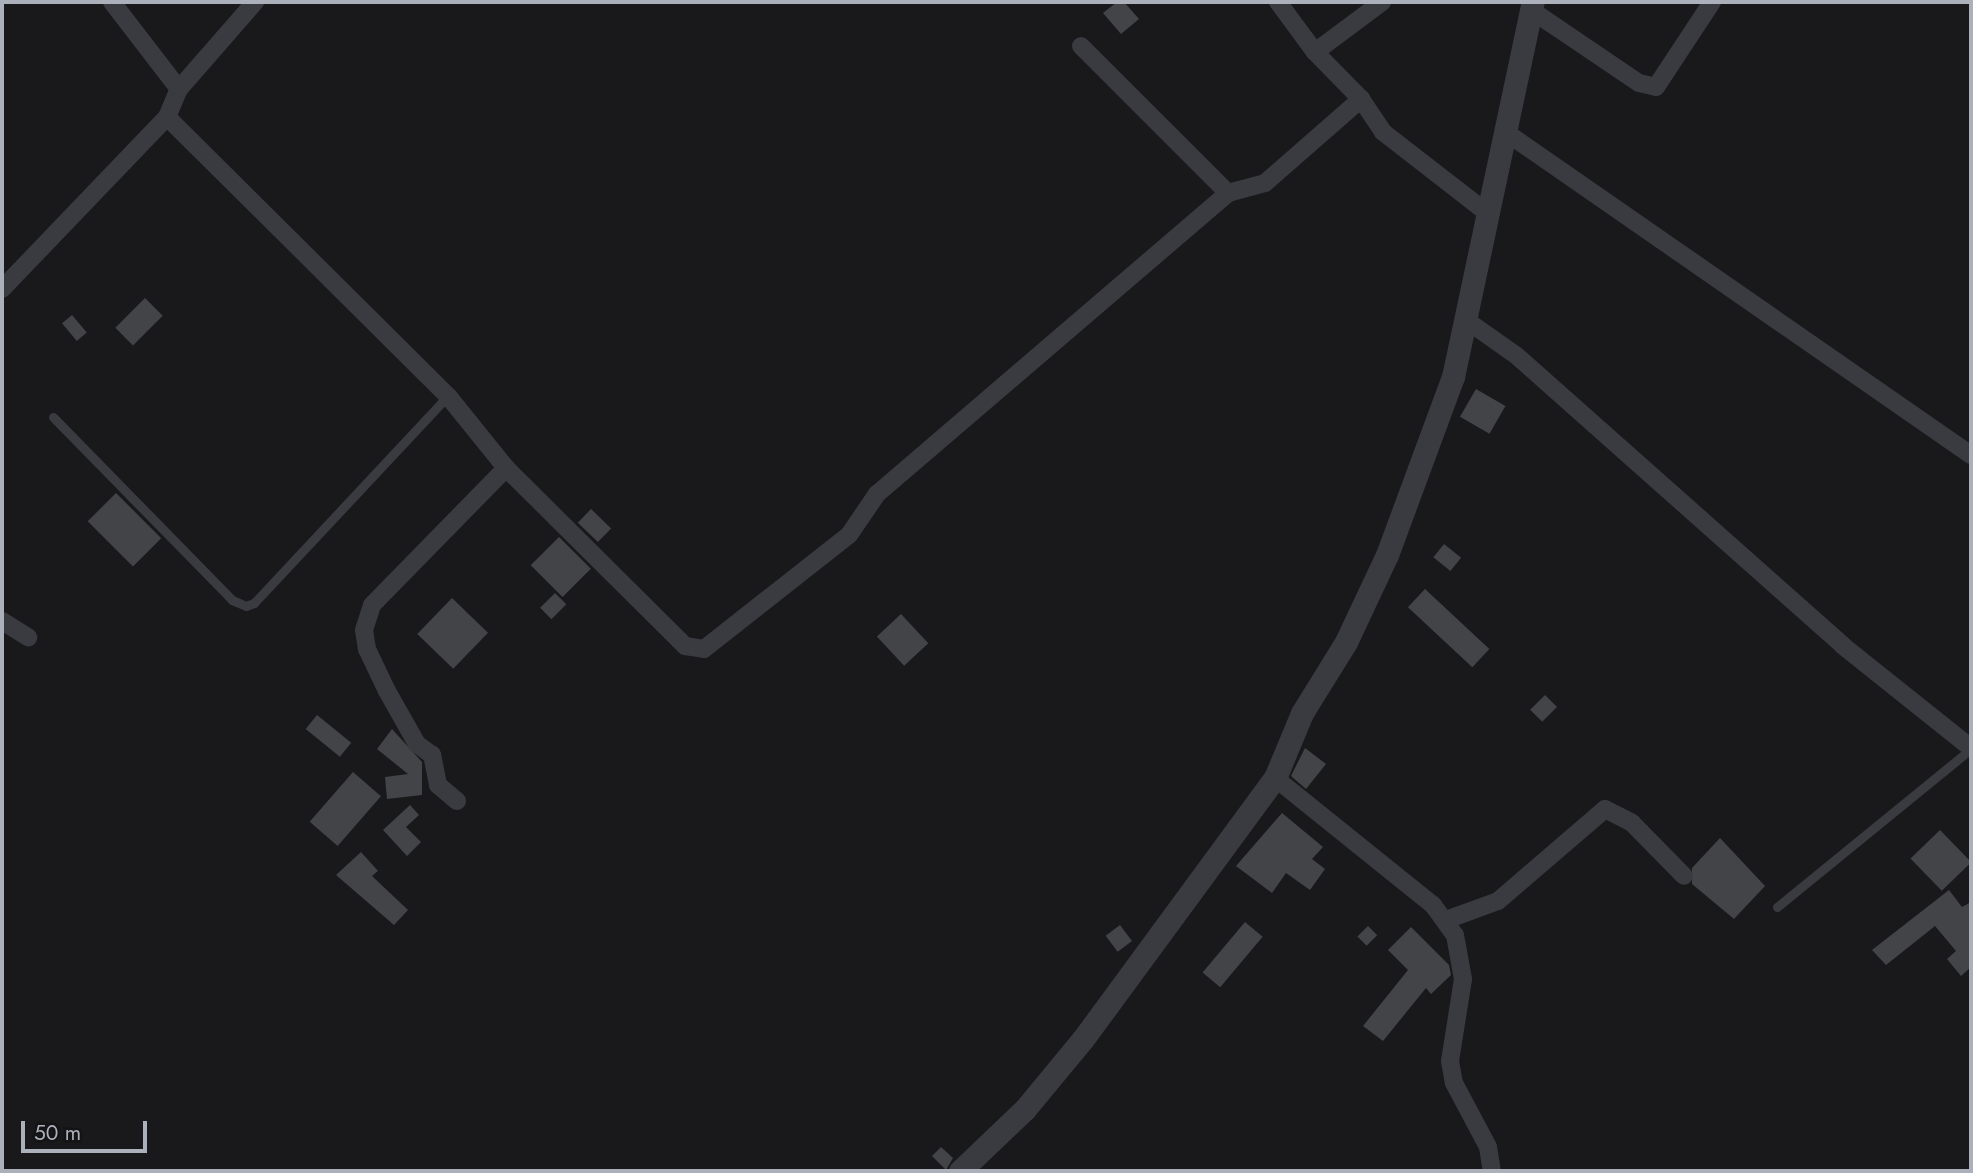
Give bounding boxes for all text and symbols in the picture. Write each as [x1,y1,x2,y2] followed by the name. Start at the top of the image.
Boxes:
[24,1106,150,1150] scale bar
[34,1118,81,1148] text: 50 m

